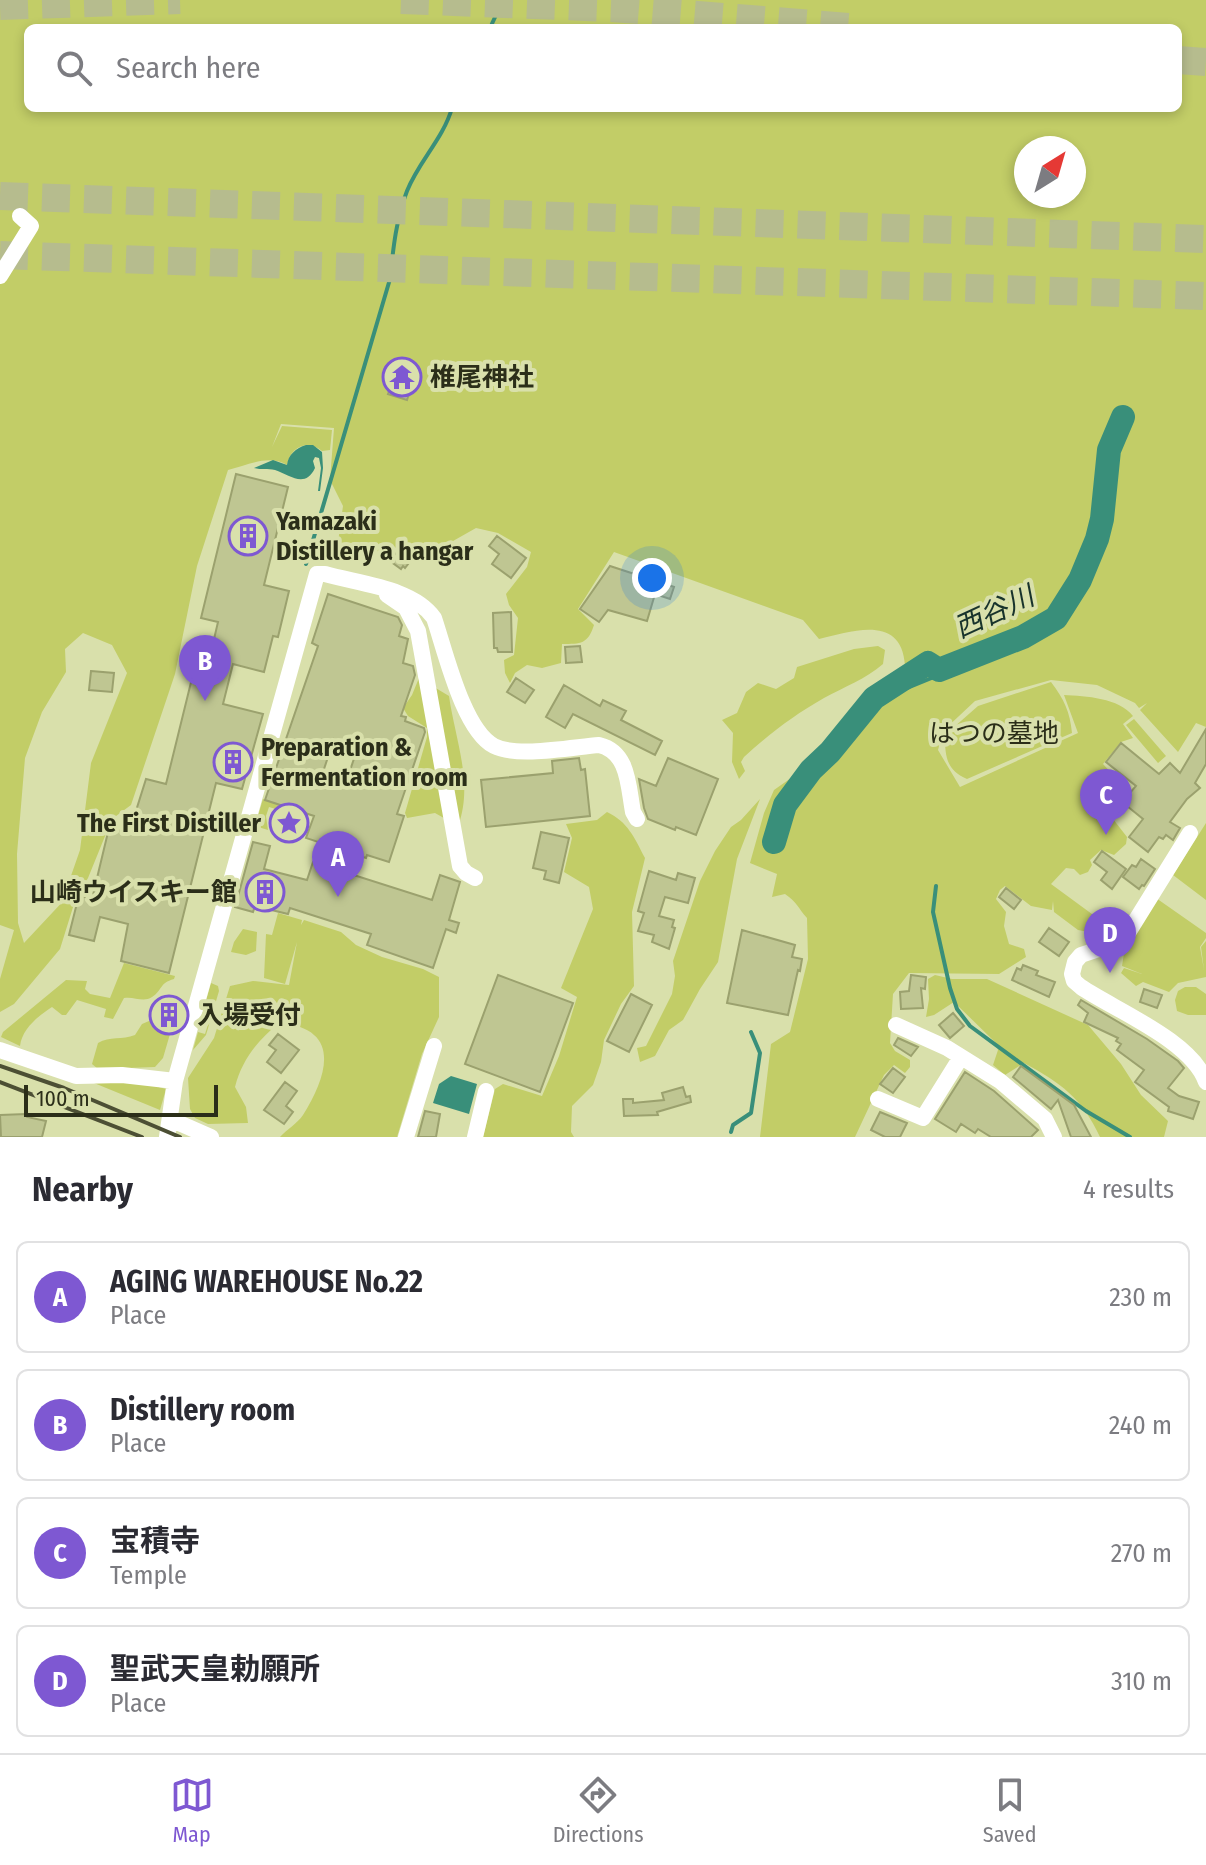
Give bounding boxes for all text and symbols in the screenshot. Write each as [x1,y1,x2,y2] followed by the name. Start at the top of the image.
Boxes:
[24,24,1182,112] search box
[52,46,96,90] icon: search
[116,50,261,86] text: Search here
[1014,136,1086,208] north arrow
[381,356,423,398] temple icon: 椎尾神社
[430,362,534,393] place label: 椎尾神社
[275,506,474,567] place label: Yamazaki Distillery a hangar
[227,515,269,557] building icon: Yamazaki Distillery a hangar
[632,558,672,598] your location
[949,578,1042,645] water label: 西谷川
[179,635,231,701] pin: B
[929,718,1059,749] park label: はつの墓地
[261,732,468,793] place label: Preparation & Fermentation room
[212,741,254,783] building icon: Preparation & Fermentation room
[1080,769,1132,835] pin: C
[268,802,310,844] place icon: The First Distiller
[77,808,261,839] place label: The First Distiller
[312,831,364,897] pin: A
[244,871,286,913] building icon: 山崎ウイスキー館
[30,877,237,908] place label: 山崎ウイスキー館
[1084,907,1136,973] pin: D
[148,994,190,1036] building icon: 入場受付
[197,1000,301,1031] place label: 入場受付
[24,1081,218,1117] scale bar
[36,1085,90,1112] text: 100 m
[32,1169,133,1210] text: Nearby
[1083,1174,1174,1205] text: 4 results
[110,1264,423,1300] text: AGING WAREHOUSE No.22
[53,1282,67,1313] text: A
[1109,1282,1172,1313] text: 230 m
[110,1300,166,1331] text: Place
[110,1392,295,1428] text: Distillery room
[53,1410,67,1441] text: B
[1109,1410,1172,1441] text: 240 m
[110,1428,166,1459] text: Place
[110,1523,200,1559] text: 宝積寺
[53,1538,67,1569] text: C
[1111,1538,1172,1569] text: 270 m
[110,1560,187,1591] text: Temple
[110,1651,320,1687] text: 聖武天皇勅願所
[52,1666,68,1697] text: D
[1111,1666,1172,1697] text: 310 m
[110,1688,166,1719] text: Place
[170,1773,214,1848] tab: Map
[553,1773,644,1848] tab: Directions
[983,1773,1036,1848] tab: Saved

